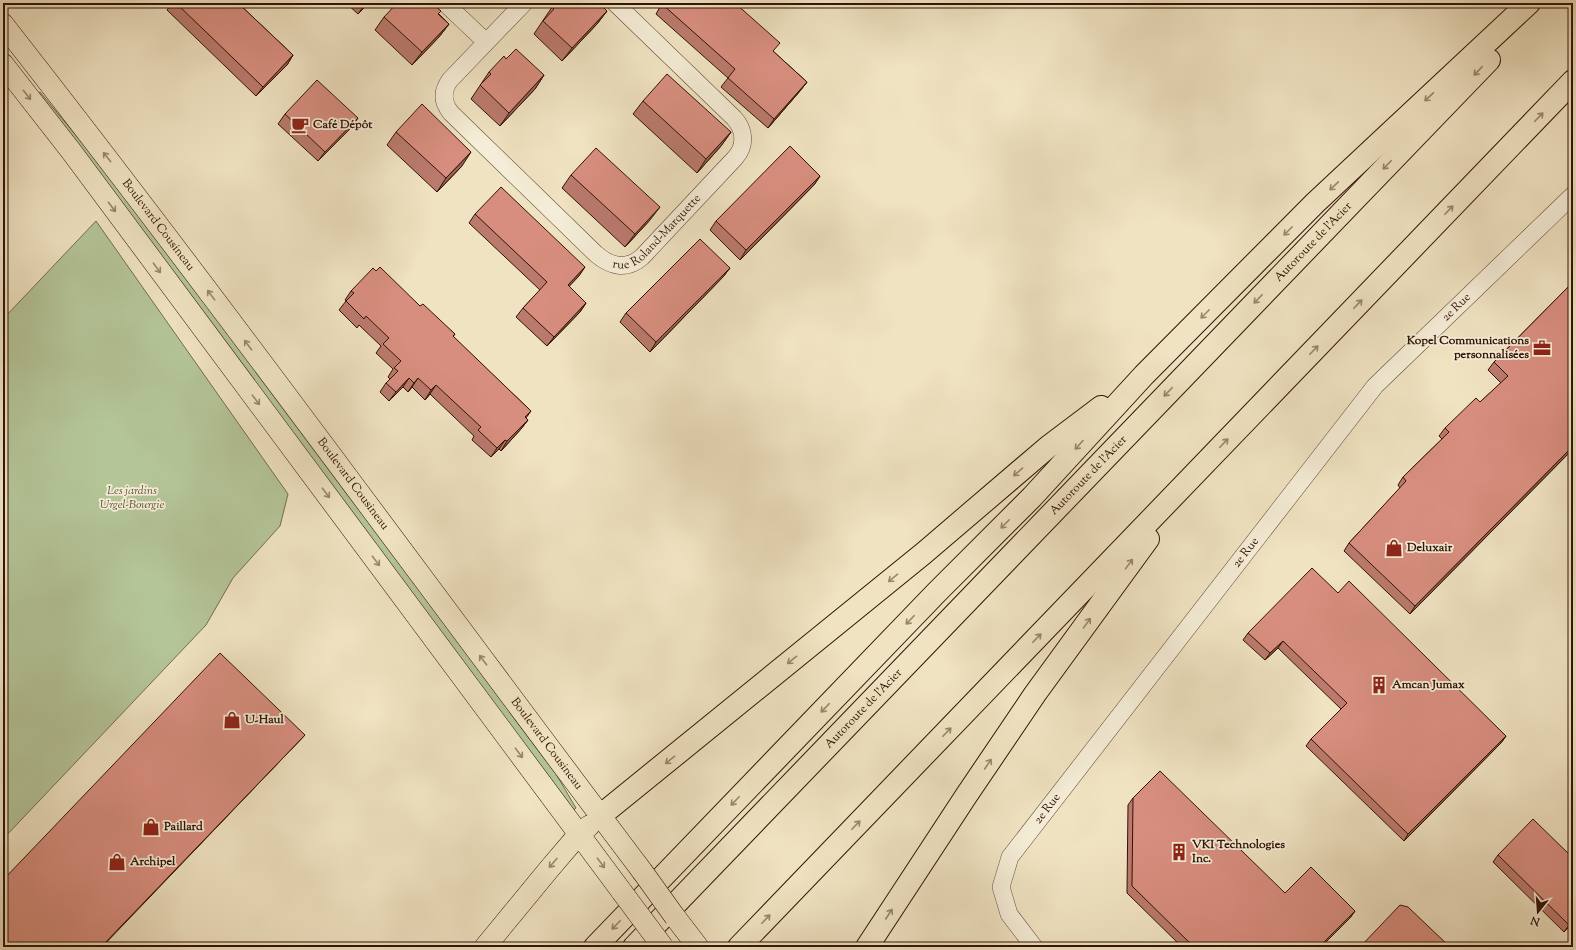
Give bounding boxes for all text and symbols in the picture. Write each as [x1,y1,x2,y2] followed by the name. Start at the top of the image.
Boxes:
[1473,66,1482,76] one-way arrow
[23,89,31,100] one-way arrow
[1424,92,1434,101] one-way arrow
[1534,112,1544,122] one-way arrow
[290,115,310,135] cafe icon: Café Dépôt
[313,116,373,134] place label: Café Dépôt
[103,152,111,163] one-way arrow
[1382,160,1392,170] one-way arrow
[117,175,199,275] street label: Boulevard Cousineau
[1329,181,1339,190] one-way arrow
[611,190,706,275] street label: rue Roland-Marquette
[1270,198,1357,286] street label: Autoroute de l'Acier
[107,201,116,212] one-way arrow
[1444,205,1454,215] one-way arrow
[1283,226,1293,236] one-way arrow
[153,263,161,274] one-way arrow
[1438,289,1475,326] street label: 2e Rue
[207,290,215,301] one-way arrow
[1253,294,1263,304] one-way arrow
[1354,299,1363,309] one-way arrow
[1200,309,1210,319] one-way arrow
[1406,332,1529,364] place label: Kopel Communications personnalisées
[1532,338,1552,358] office icon: Kopel Communications personnalisées
[243,339,252,350] one-way arrow
[1309,345,1319,355] one-way arrow
[1163,387,1173,397] one-way arrow
[252,395,260,406] one-way arrow
[1046,431,1132,520] street label: Autoroute de l'Acier
[312,434,393,534] street label: Boulevard Cousineau
[1219,438,1228,448] one-way arrow
[1075,440,1084,450] one-way arrow
[1014,467,1024,476] one-way arrow
[100,482,164,514] park label: Les jardins Urgel-Bourgie
[321,488,330,499] one-way arrow
[1000,519,1010,529] one-way arrow
[1228,533,1264,572] street label: 2e Rue
[1384,538,1404,558] shop icon: Deluxair
[1406,539,1453,557] place label: Deluxair
[372,556,381,567] one-way arrow
[1125,559,1134,570] one-way arrow
[888,574,899,582] one-way arrow
[905,615,915,625] one-way arrow
[1083,618,1091,629] one-way arrow
[1032,633,1042,643] one-way arrow
[479,655,487,666] one-way arrow
[787,656,798,664] one-way arrow
[821,664,907,753] street label: Autoroute de l'Acier
[1369,675,1389,695] building icon: Amcan Jumax
[1391,676,1465,694] place label: Amcan Jumax
[506,694,587,794] street label: Boulevard Cousineau
[821,702,830,712] one-way arrow
[222,710,242,730] shop icon: U-Haul
[244,711,284,729] place label: U-Haul
[942,727,951,737] one-way arrow
[515,747,523,758] one-way arrow
[664,755,675,764] one-way arrow
[984,758,992,769] one-way arrow
[1030,789,1065,828] street label: 2e Rue
[730,796,740,806] one-way arrow
[141,817,161,837] shop icon: Paillard
[163,818,203,836] place label: Paillard
[852,820,861,830] one-way arrow
[1191,836,1285,868] place label: VKI Technologies Inc.
[1169,842,1189,862] building icon: VKI Technologies Inc.
[107,852,127,872] shop icon: Archipel
[129,853,176,871] place label: Archipel
[549,858,558,869] one-way arrow
[596,858,605,869] one-way arrow
[1518,892,1558,932] north arrow
[885,909,893,920] one-way arrow
[1529,912,1543,930] text: N
[761,914,771,924] one-way arrow
[611,920,621,930] one-way arrow

